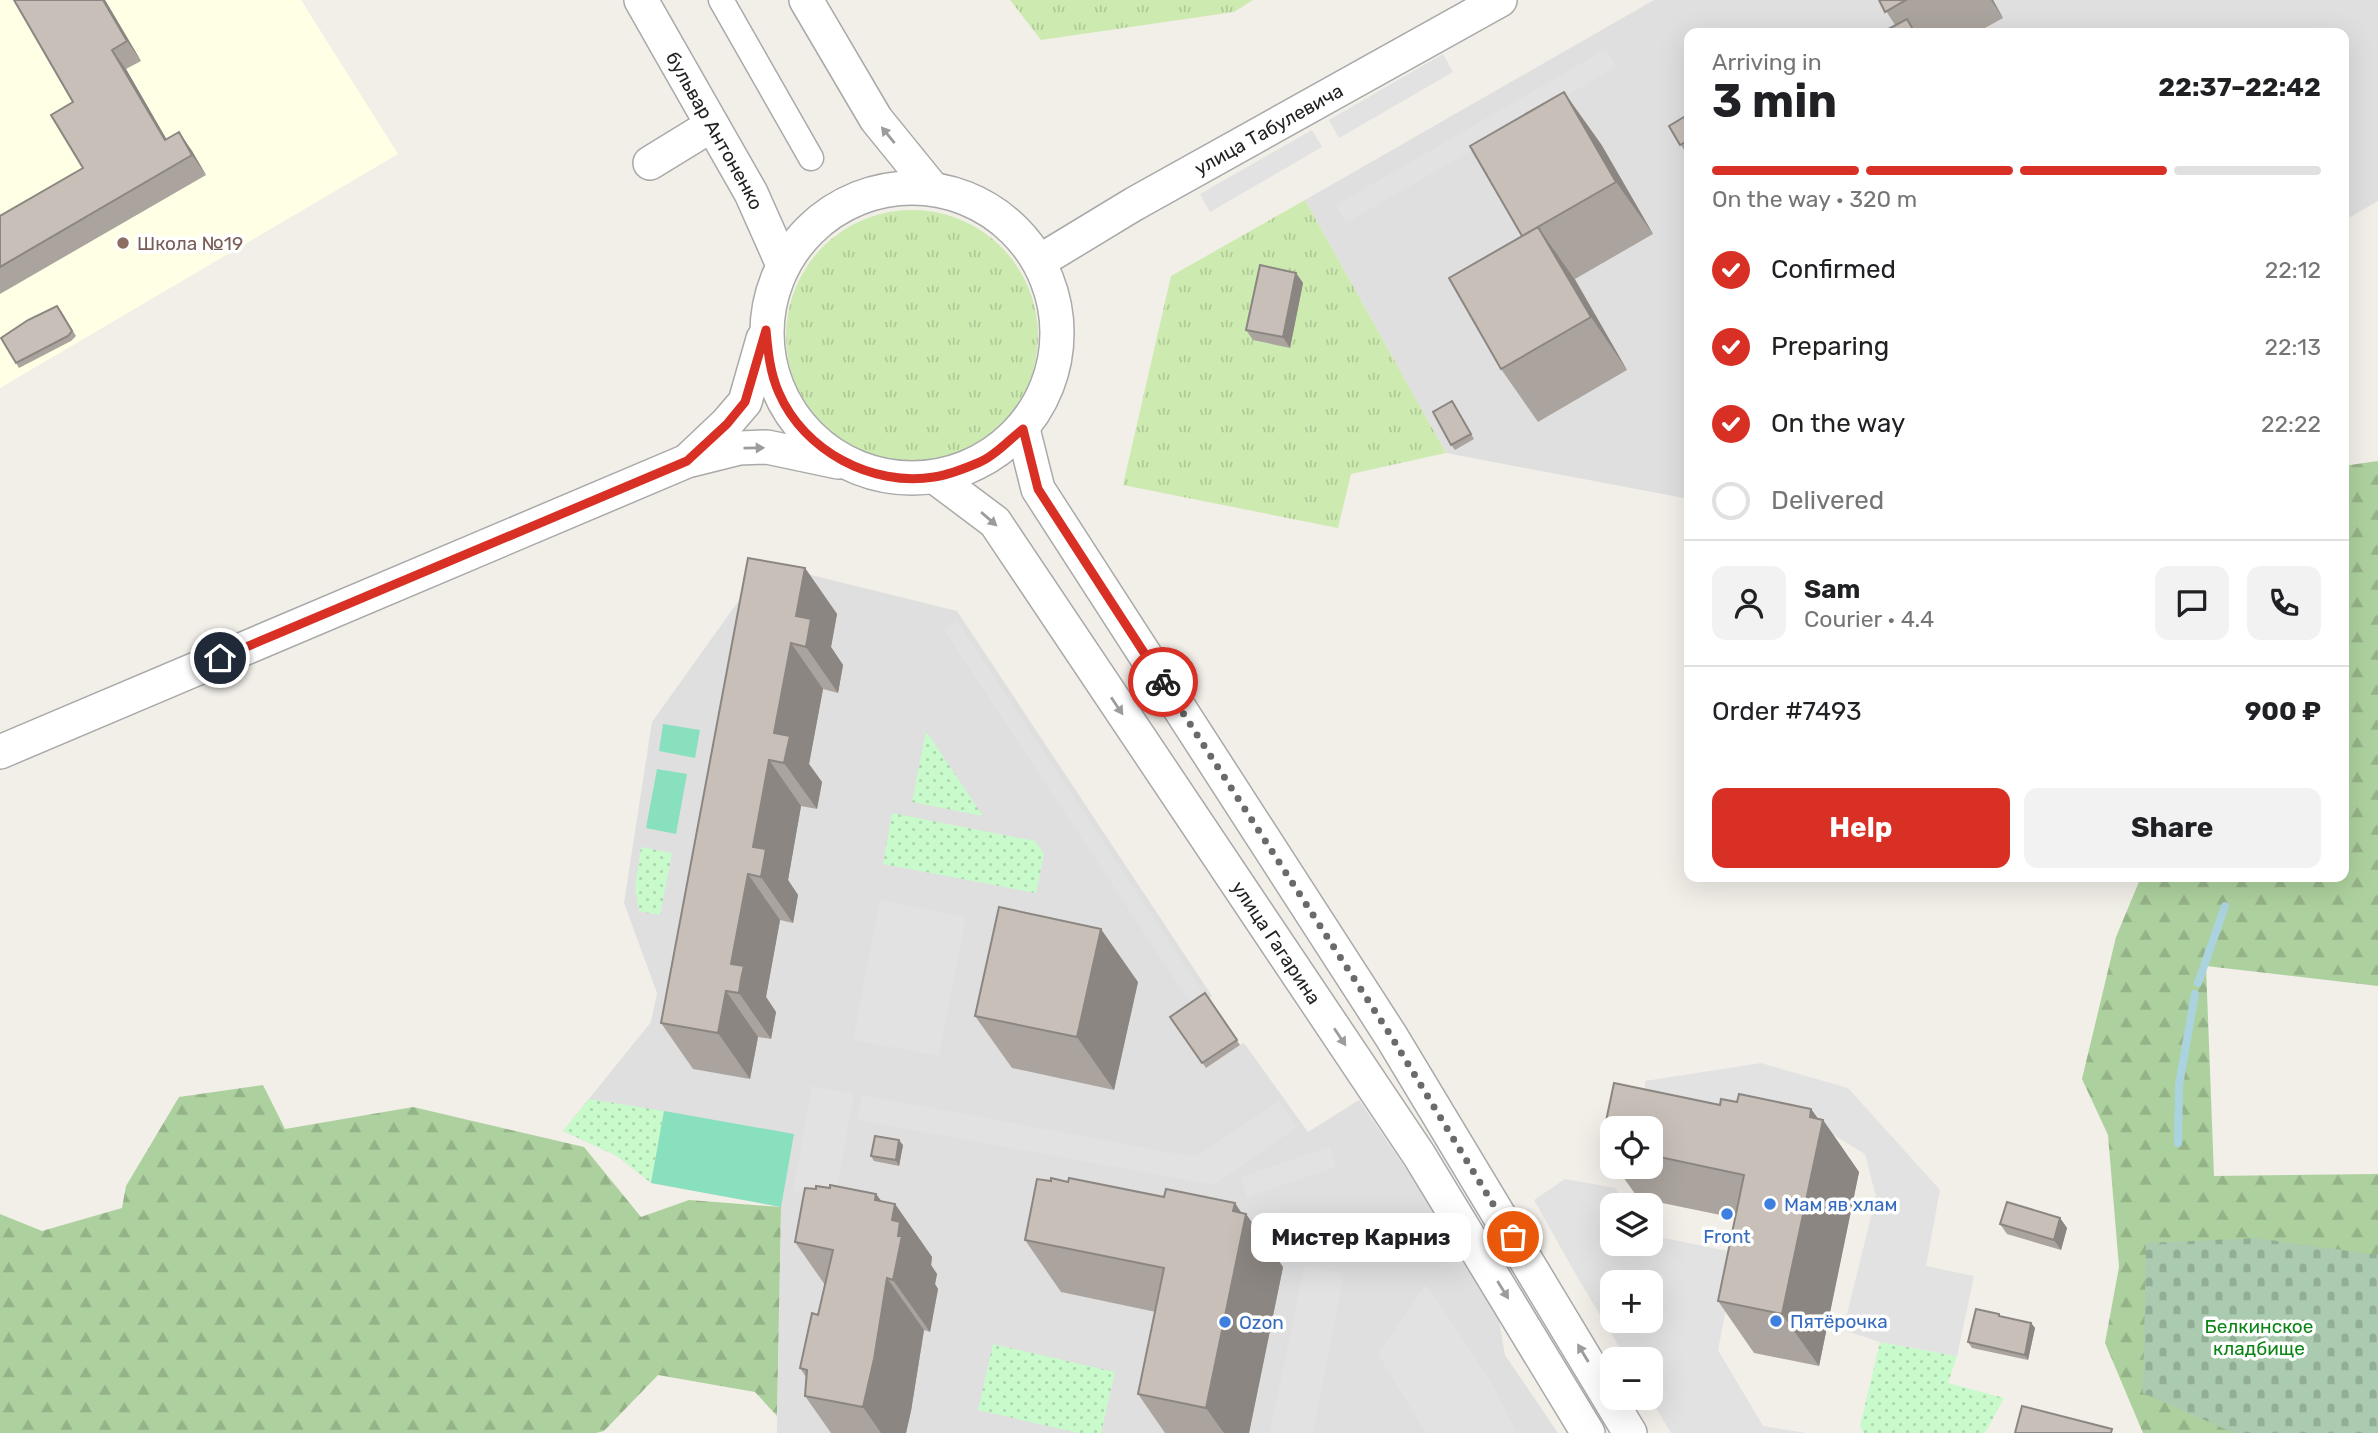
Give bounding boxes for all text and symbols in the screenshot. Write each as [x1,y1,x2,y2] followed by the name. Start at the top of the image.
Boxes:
[661,47,768,213] street label: бульвар Антоненко
[1712,48,1822,76] text: Arriving in
[2158,72,2321,103] text: 22:37–22:42
[1712,74,1837,129] text: 3 min
[1190,78,1347,180] street label: улица Табулевича
[881,127,896,145] one-way arrow
[1712,185,1917,213] text: On the way · 320 m
[137,232,243,255] place label: Школа №19
[115,235,131,251] marker: Школа №19
[1712,251,1750,289] icon: check
[1771,254,1896,285] text: Confirmed
[2265,256,2321,284] text: 22:12
[1712,328,1750,366] icon: check
[1771,331,1889,362] text: Preparing
[2264,333,2321,361] text: 22:13
[1712,405,1750,443] icon: check
[1771,408,1905,439] text: On the way
[2261,410,2321,438] text: 22:22
[743,442,765,453] one-way arrow
[1771,485,1884,516] text: Delivered
[980,511,997,526] one-way arrow
[1712,566,1786,640] button: person
[2155,566,2229,640] button: chat
[2247,566,2321,640] button: phone
[1804,574,1860,605] text: Sam
[1804,605,1934,633] text: Courier · 4.4
[190,628,250,688] pin
[201,639,239,677] icon: home
[1128,647,1198,717] courier
[1144,663,1182,701] icon: bike
[1111,696,1124,716] one-way arrow
[1712,696,1862,727] text: Order #7493
[2245,696,2321,727] text: 900 ₽
[1712,788,2010,868] button: Help
[2024,788,2321,868] button: Share
[1227,876,1326,1008] street label: улица Гагарина
[1333,1028,1347,1046] one-way arrow
[1600,1116,1663,1410] map controls
[1600,1116,1663,1179] button: locate
[1600,1193,1663,1256] button: layers
[1784,1193,1898,1216] place label: Мам яв хлам
[1762,1196,1778,1212] marker: Мам яв хлам
[1719,1206,1735,1222] marker: Front
[1483,1207,1543,1267] pin
[1250,1212,1471,1262] callout: Мистер Карниз
[1494,1218,1532,1256] icon: bag
[1271,1223,1451,1251] text: Мистер Карниз
[1703,1225,1751,1248] place label: Front
[1600,1270,1663,1333] button: +
[1496,1280,1509,1300] one-way arrow
[1790,1310,1888,1333] place label: Пятёрочка
[1239,1311,1284,1334] place label: Ozon
[1768,1313,1784,1329] marker: Пятёрочка
[1217,1314,1233,1330] marker: Ozon
[2205,1315,2313,1360] park label: Белкинское кладбище
[1576,1344,1589,1363] one-way arrow
[1600,1347,1663,1410] button: −

